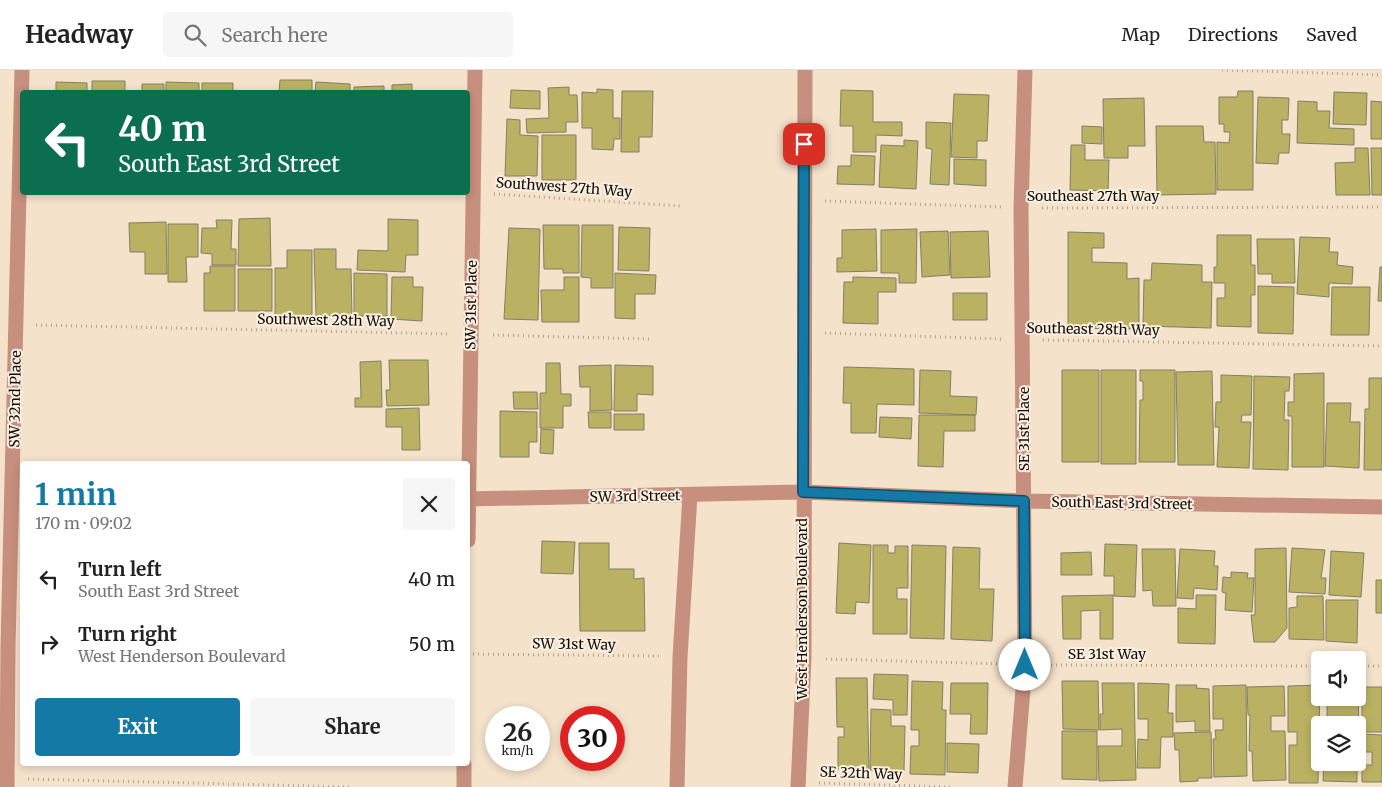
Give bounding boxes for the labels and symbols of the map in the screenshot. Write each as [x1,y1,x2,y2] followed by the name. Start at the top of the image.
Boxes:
[783,123,825,165] pin
[495,173,634,201] street label: Southwest 27th Way
[1027,187,1160,205] street label: Southeast 27th Way
[461,260,481,350] street label: SW 31st Place
[257,310,396,330] street label: Southwest 28th Way
[1026,319,1161,339] street label: Southeast 28th Way
[5,350,25,448] street label: SW 32nd Place
[1015,387,1033,471] street label: SE 31st Place
[589,486,681,506] street label: SW 3rd Street
[1051,493,1193,513] street label: South East 3rd Street
[793,518,811,701] street label: West Henderson Boulevard
[532,634,617,654] street label: SW 31st Way
[998,638,1050,690] position arrow
[1068,645,1147,663] street label: SE 31st Way
[560,706,625,771] speed limit sign: 30
[819,763,904,783] street label: SE 32th Way

